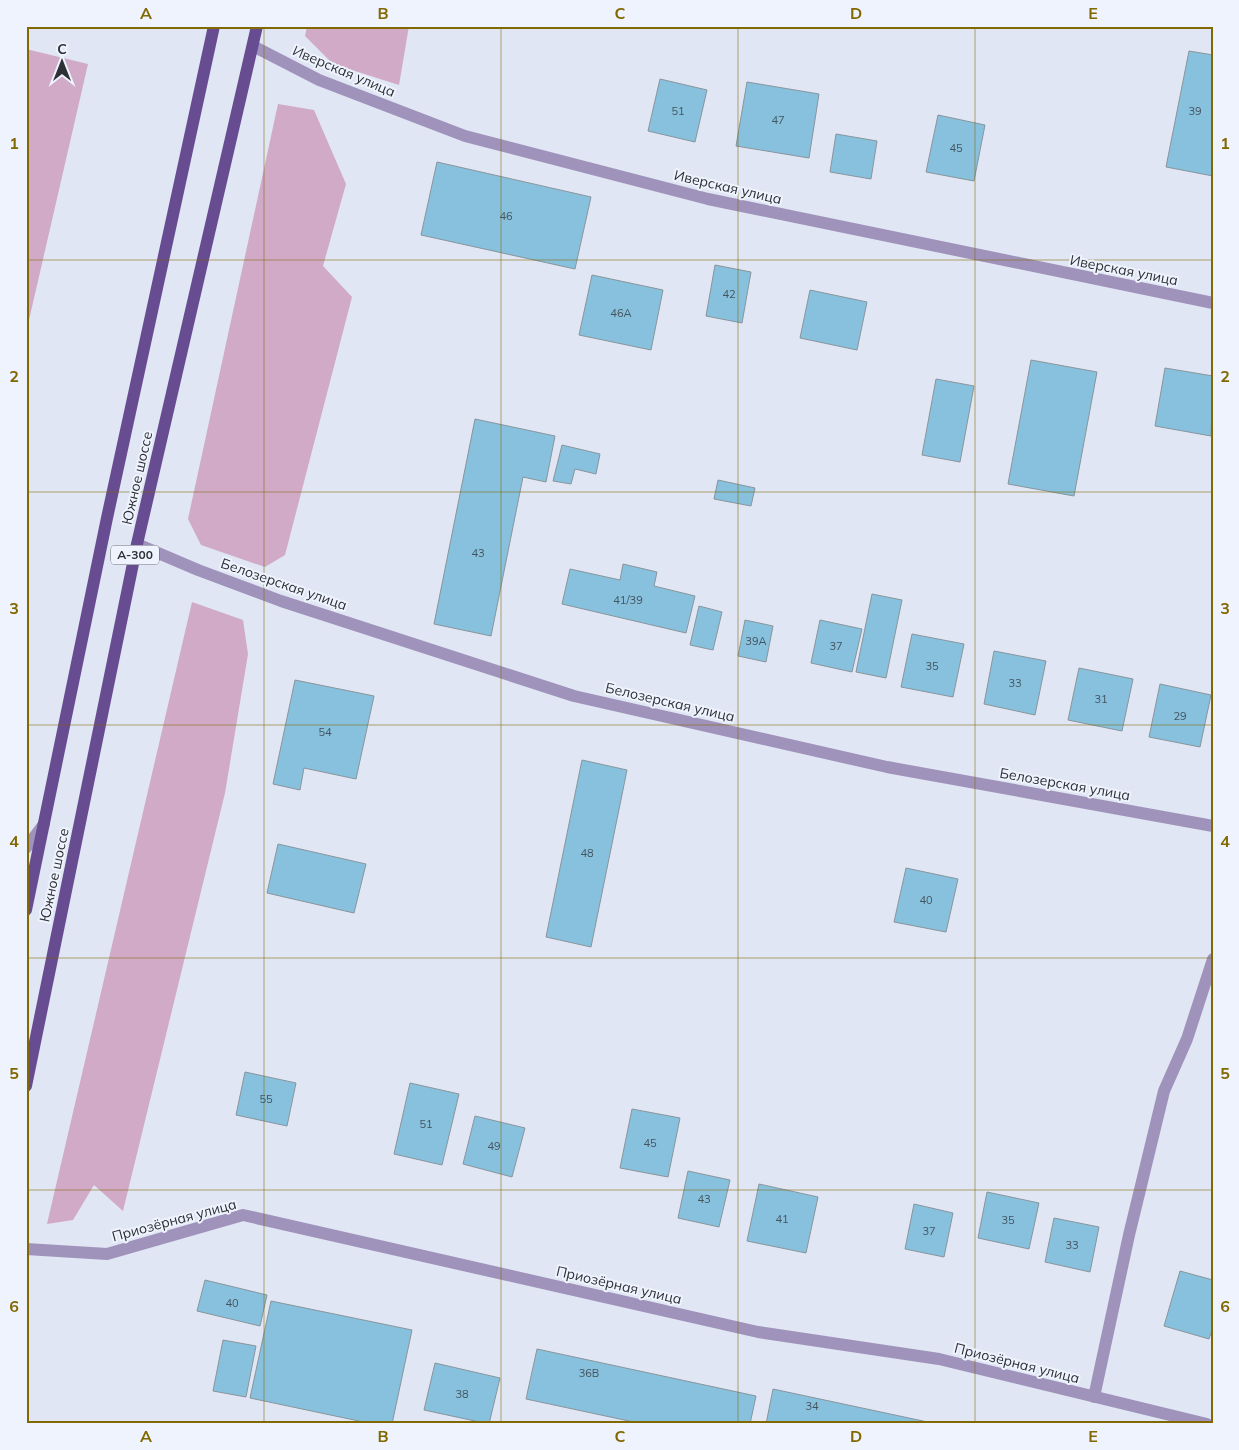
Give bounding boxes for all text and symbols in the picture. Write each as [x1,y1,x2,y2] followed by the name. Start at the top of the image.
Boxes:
[140,3,152,23] text: A
[377,3,389,23] text: B
[615,3,626,23] text: C
[850,3,862,23] text: D
[1088,3,1098,23] text: E
[38,38,88,88] north arrow
[57,40,67,58] text: С
[290,41,398,101] street label: Иверская улица
[671,104,685,118] house number: 51
[1188,104,1202,118] house number: 39
[771,113,785,127] house number: 47
[9,133,19,153] text: 1
[1220,133,1230,153] text: 1
[949,141,963,155] house number: 45
[672,166,784,208] street label: Иверская улица
[499,209,513,223] house number: 46
[1068,251,1180,289] street label: Иверская улица
[722,287,736,301] house number: 42
[610,306,632,320] house number: 46А
[9,366,19,386] text: 2
[1220,366,1230,386] text: 2
[118,429,157,526] street label: Южное шоссе
[111,546,159,564] road number: А-300
[471,546,485,560] house number: 43
[219,554,349,614] street label: Белозерская улица
[613,593,643,607] house number: 41/39
[9,598,19,618] text: 3
[1220,598,1230,618] text: 3
[745,634,767,648] house number: 39А
[829,639,843,653] house number: 37
[925,659,939,673] house number: 35
[1008,676,1022,690] house number: 33
[604,678,736,726] street label: Белозерская улица
[1094,692,1108,706] house number: 31
[1173,709,1187,723] house number: 29
[318,725,332,739] house number: 54
[998,764,1132,804] street label: Белозерская улица
[35,826,73,923] street label: Южное шоссе
[9,831,19,851] text: 4
[1220,831,1230,851] text: 4
[580,846,594,860] house number: 48
[919,893,933,907] house number: 40
[9,1063,19,1083] text: 5
[1220,1063,1230,1083] text: 5
[259,1092,273,1106] house number: 55
[419,1117,433,1131] house number: 51
[643,1136,657,1150] house number: 45
[487,1139,501,1153] house number: 49
[697,1192,711,1206] house number: 43
[110,1195,238,1245] street label: Приозёрная улица
[775,1212,789,1226] house number: 41
[1001,1213,1015,1227] house number: 35
[922,1224,936,1238] house number: 37
[1065,1238,1079,1252] house number: 33
[555,1262,683,1308] street label: Приозёрная улица
[9,1296,19,1316] text: 6
[225,1296,239,1310] house number: 40
[1220,1296,1230,1316] text: 6
[953,1339,1081,1387] street label: Приозёрная улица
[579,1366,599,1380] house number: 36В
[455,1387,469,1401] house number: 38
[805,1399,819,1413] house number: 34
[140,1426,152,1446] text: A
[377,1426,389,1446] text: B
[615,1426,626,1446] text: C
[850,1426,862,1446] text: D
[1088,1426,1098,1446] text: E

